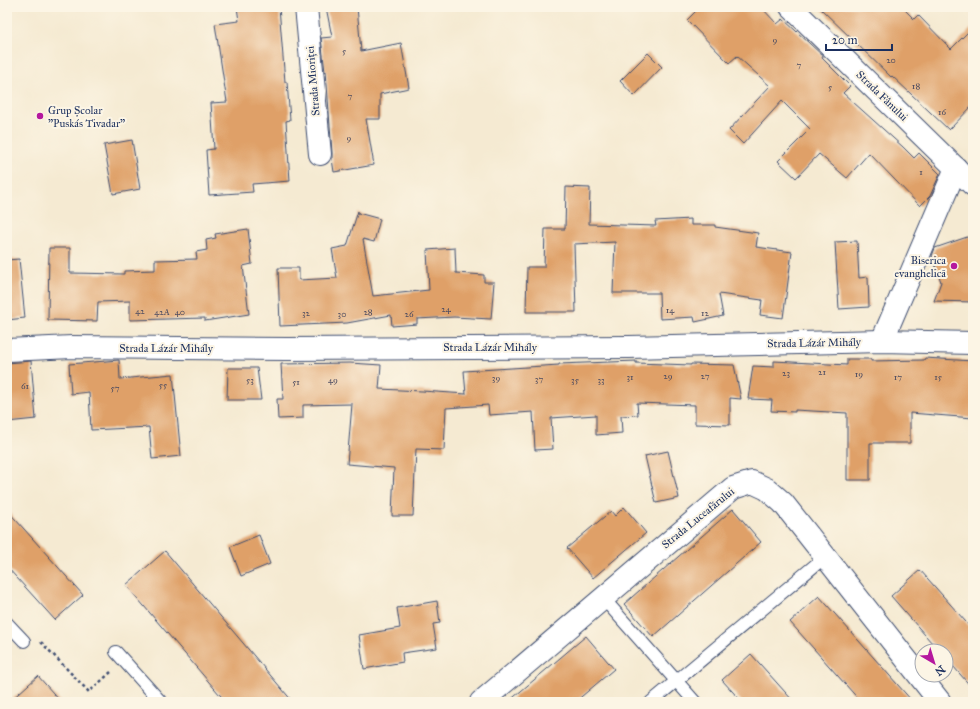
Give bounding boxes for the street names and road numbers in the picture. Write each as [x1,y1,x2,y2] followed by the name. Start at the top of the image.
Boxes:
[303,46,323,116] street label: Strada Mioriței
[854,68,910,124] street label: Strada Fânului
[767,336,862,350] street label: Strada Lázár Mihály
[443,341,538,354] street label: Strada Lázár Mihály
[119,342,214,355] street label: Strada Lázár Mihály
[659,485,737,551] street label: Strada Luceafărului

